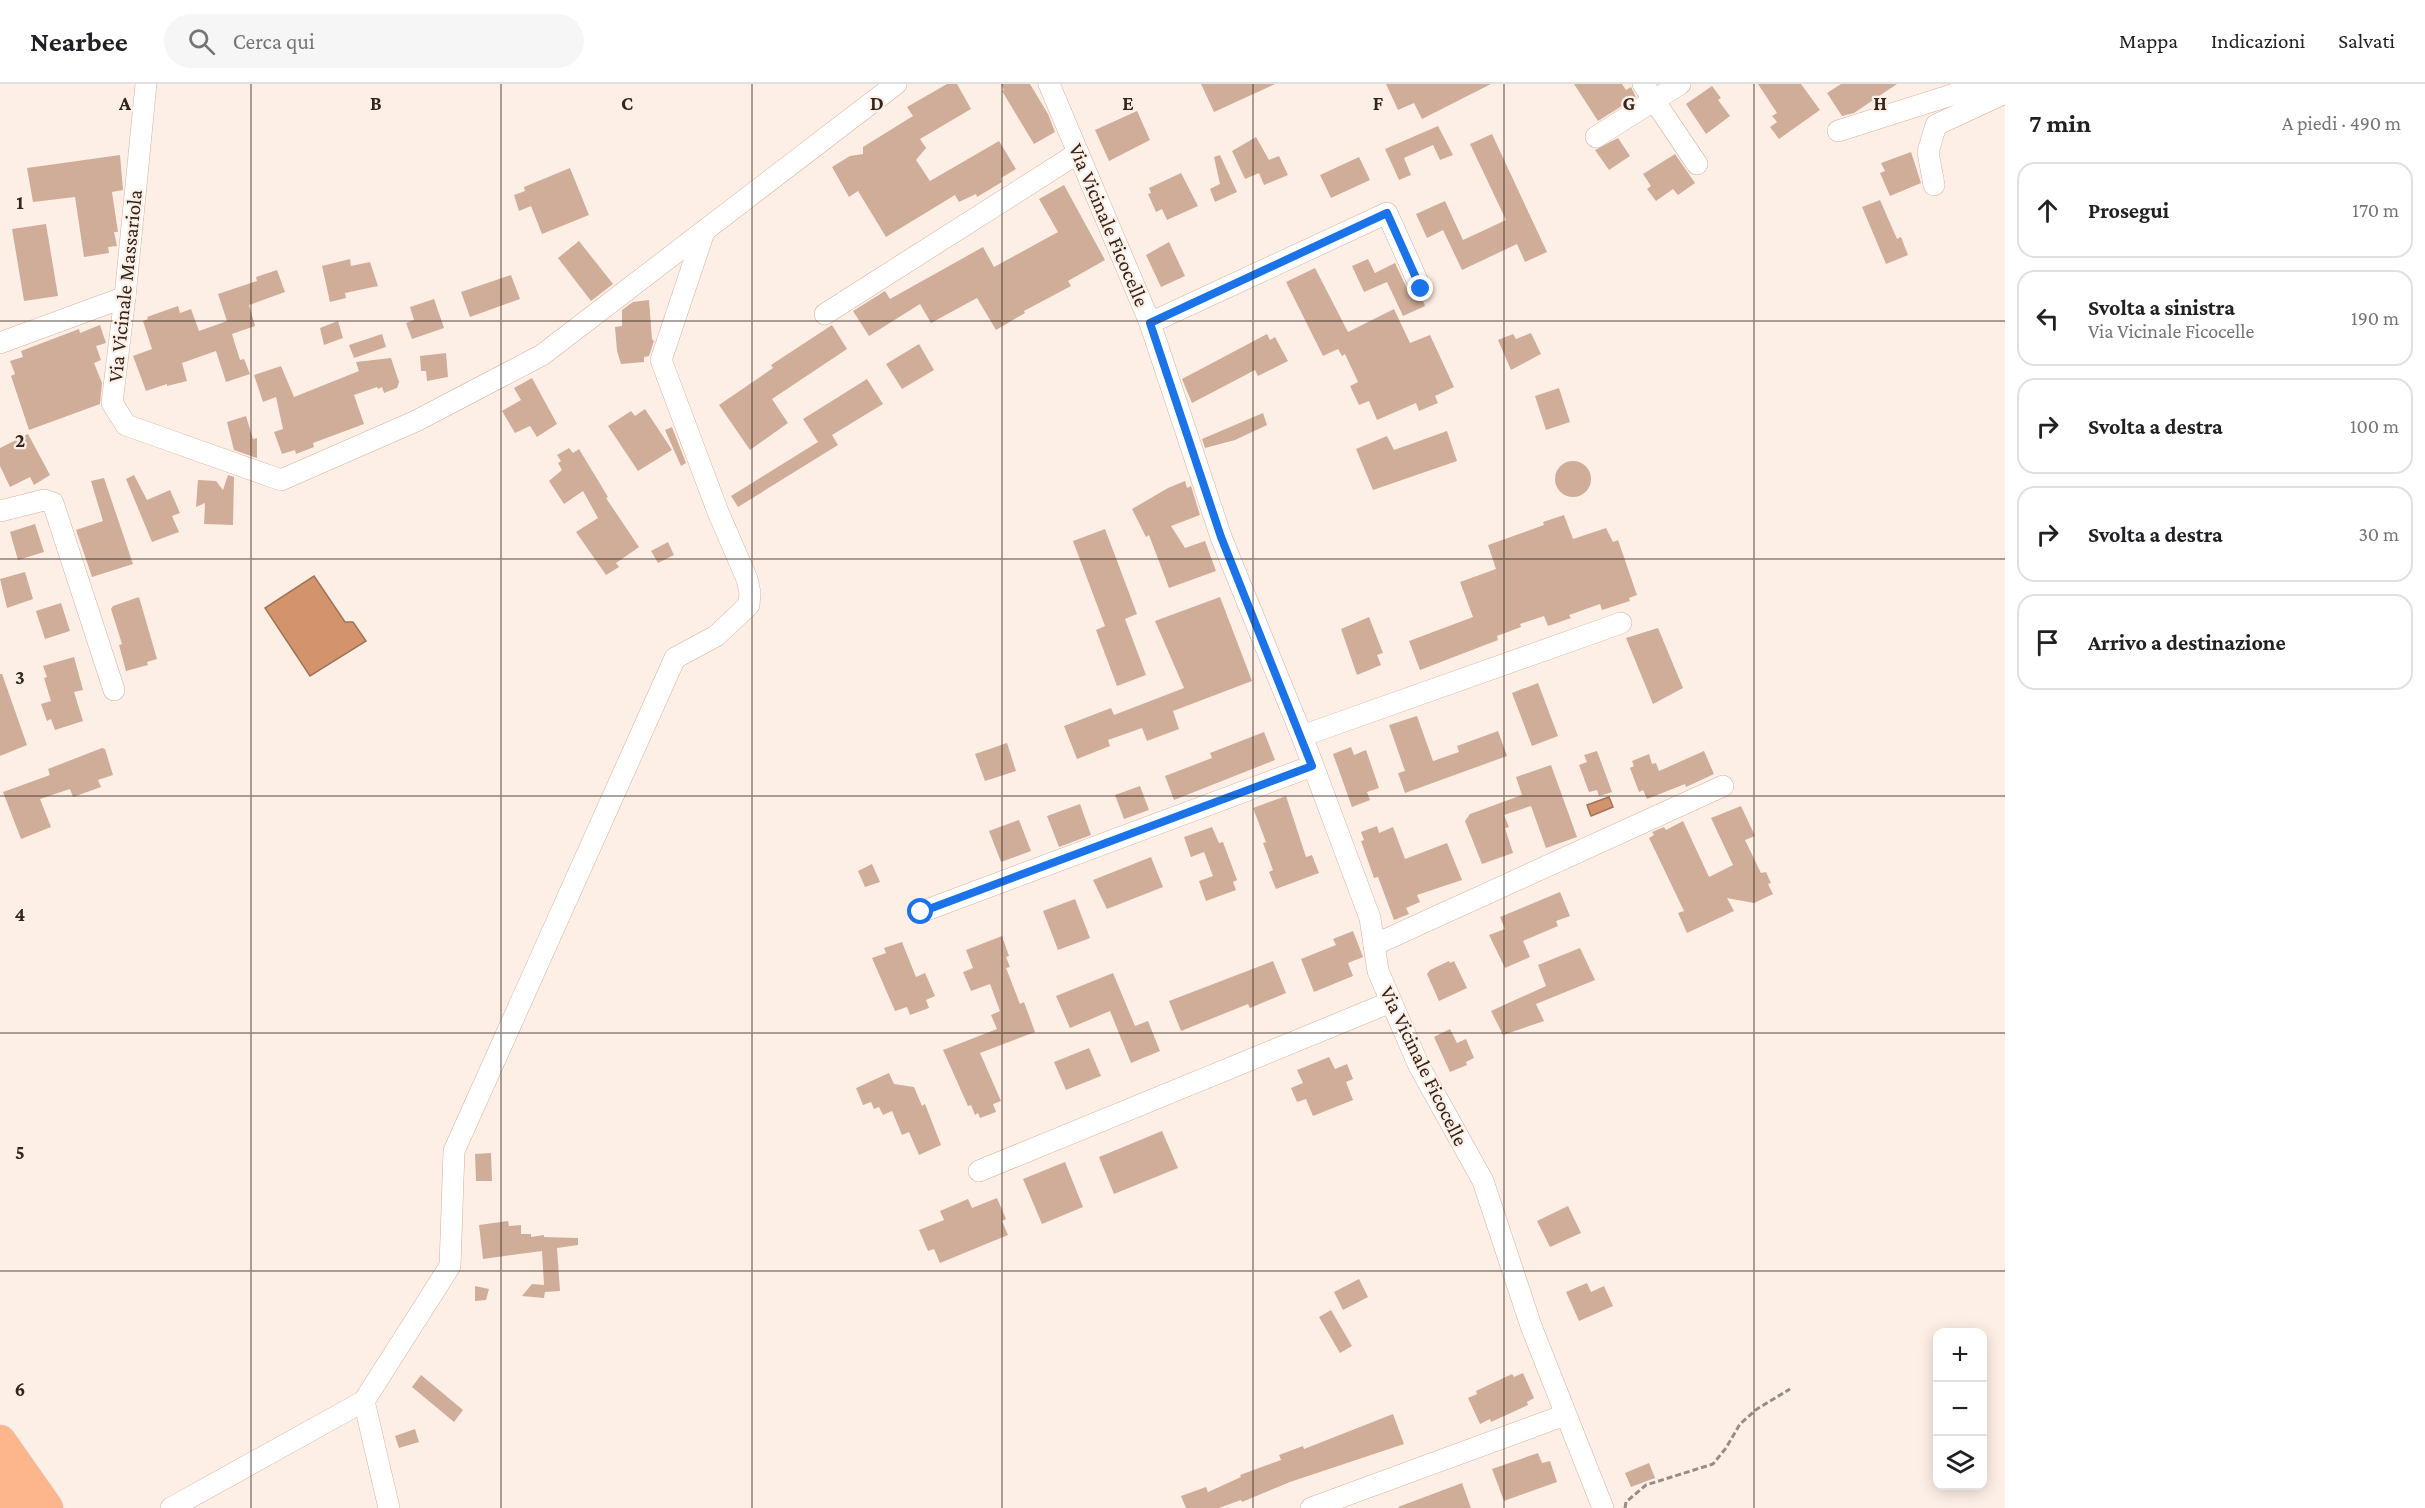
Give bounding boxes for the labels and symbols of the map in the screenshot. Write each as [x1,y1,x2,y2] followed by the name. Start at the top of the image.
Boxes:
[118,92,132,114] text: A
[370,92,382,114] text: B
[621,92,633,114] text: C
[870,92,884,114] text: D
[1122,92,1134,114] text: E
[1373,92,1384,114] text: F
[1623,92,1636,114] text: G
[1873,92,1887,114] text: H
[1064,140,1154,310] street label: Via Vicinale Ficocelle
[103,188,147,384] street label: Via Vicinale Massariola
[16,191,24,213] text: 1
[1407,275,1433,301] route end
[15,429,25,451] text: 2
[15,666,25,688] text: 3
[907,898,933,924] route start
[15,903,26,925] text: 4
[1375,982,1473,1150] street label: Via Vicinale Ficocelle
[15,1141,25,1163] text: 5
[15,1378,25,1400] text: 6

